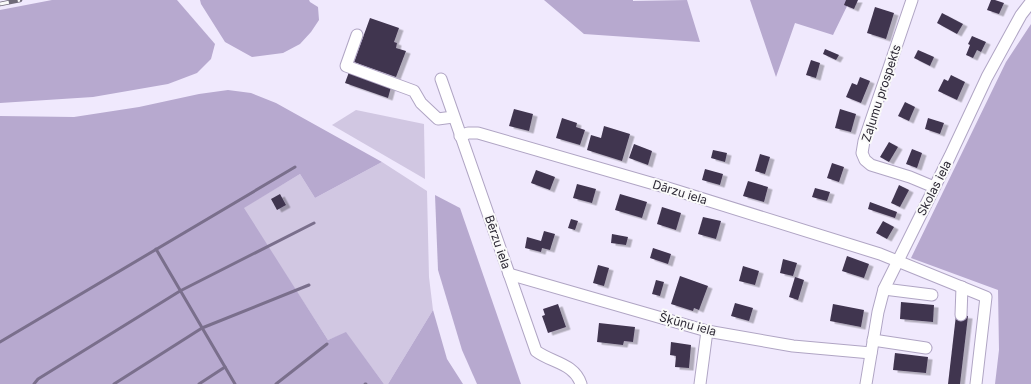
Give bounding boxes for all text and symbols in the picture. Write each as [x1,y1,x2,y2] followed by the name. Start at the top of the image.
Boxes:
[858,42,904,144] street label: Zaļumu prospekts
[914,158,954,218] street label: Skolas iela
[651,177,709,207] street label: Dārzu iela
[482,213,514,271] street label: Bērzu iela
[658,309,718,339] street label: Šķūņu iela

